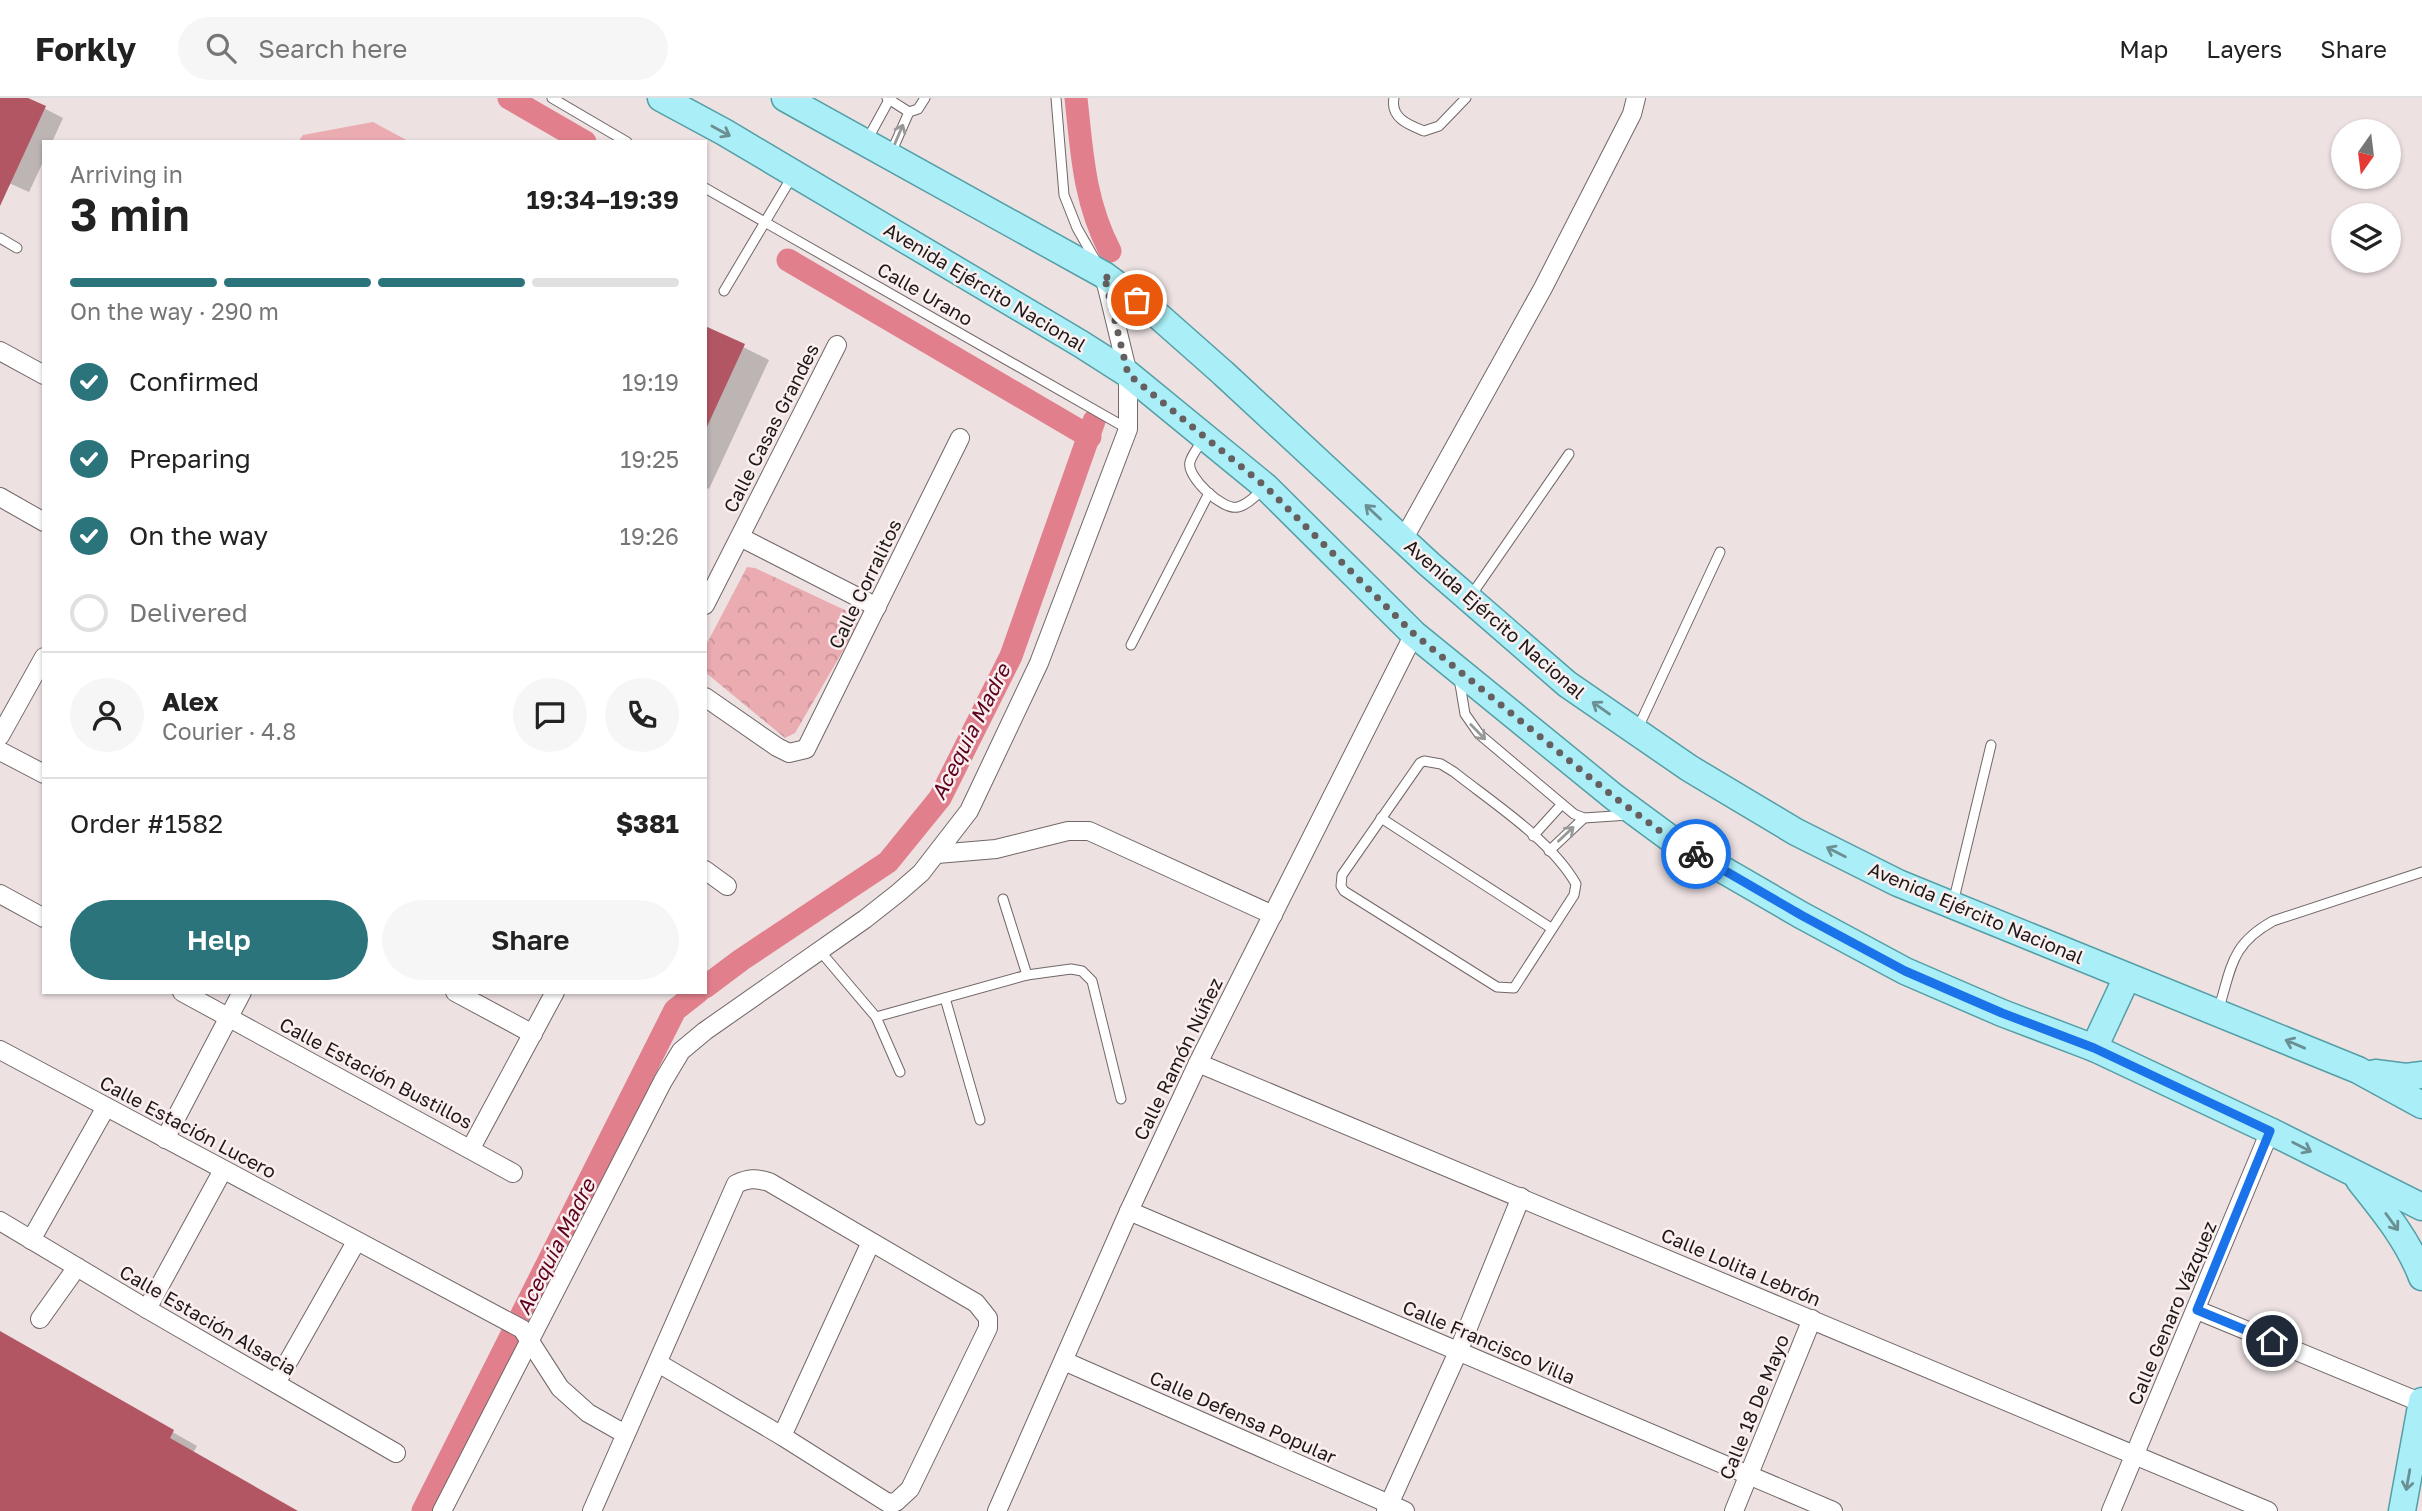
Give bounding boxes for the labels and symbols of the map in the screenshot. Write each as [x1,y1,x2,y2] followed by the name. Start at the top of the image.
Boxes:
[2331,119,2401,189] north arrow
[710,124,730,138] one-way arrow
[893,124,906,145] one-way arrow
[880,217,1090,356] street label: Avenida Ejército Nacional
[873,257,977,330] street label: Calle Urano
[1107,270,1167,330] pin
[718,339,823,516] street label: Calle Casas Grandes
[1364,504,1382,520] one-way arrow
[823,515,906,652] street label: Calle Corralitos
[1400,534,1590,703] street label: Avenida Ejército Nacional
[925,658,1016,804] water label: Acequia Madre
[1592,701,1611,715] one-way arrow
[1470,723,1487,740] one-way arrow
[1661,819,1731,889] courier
[1557,826,1575,842] one-way arrow
[1827,845,1847,859] one-way arrow
[1865,857,2087,968] street label: Avenida Ejército Nacional
[1128,974,1227,1144] street label: Calle Ramón Núñez
[276,1012,477,1133] street label: Calle Estación Bustillos
[2284,1037,2306,1050] one-way arrow
[96,1070,280,1183] street label: Calle Estación Lucero
[2291,1141,2312,1155] one-way arrow
[510,1173,601,1319] water label: Acequia Madre
[2384,1212,2399,1231] one-way arrow
[2122,1217,2221,1408] street label: Calle Genaro Vázquez
[1658,1222,1825,1311] street label: Calle Lolita Lebrón
[116,1260,301,1380] street label: Calle Estación Alsacia
[1400,1295,1579,1388] street label: Calle Francisco Villa
[2242,1311,2302,1371] pin
[1714,1331,1793,1483] street label: Calle 18 De Mayo
[1146,1365,1340,1468] street label: Calle Defensa Popular
[2400,1468,2414,1491] one-way arrow

